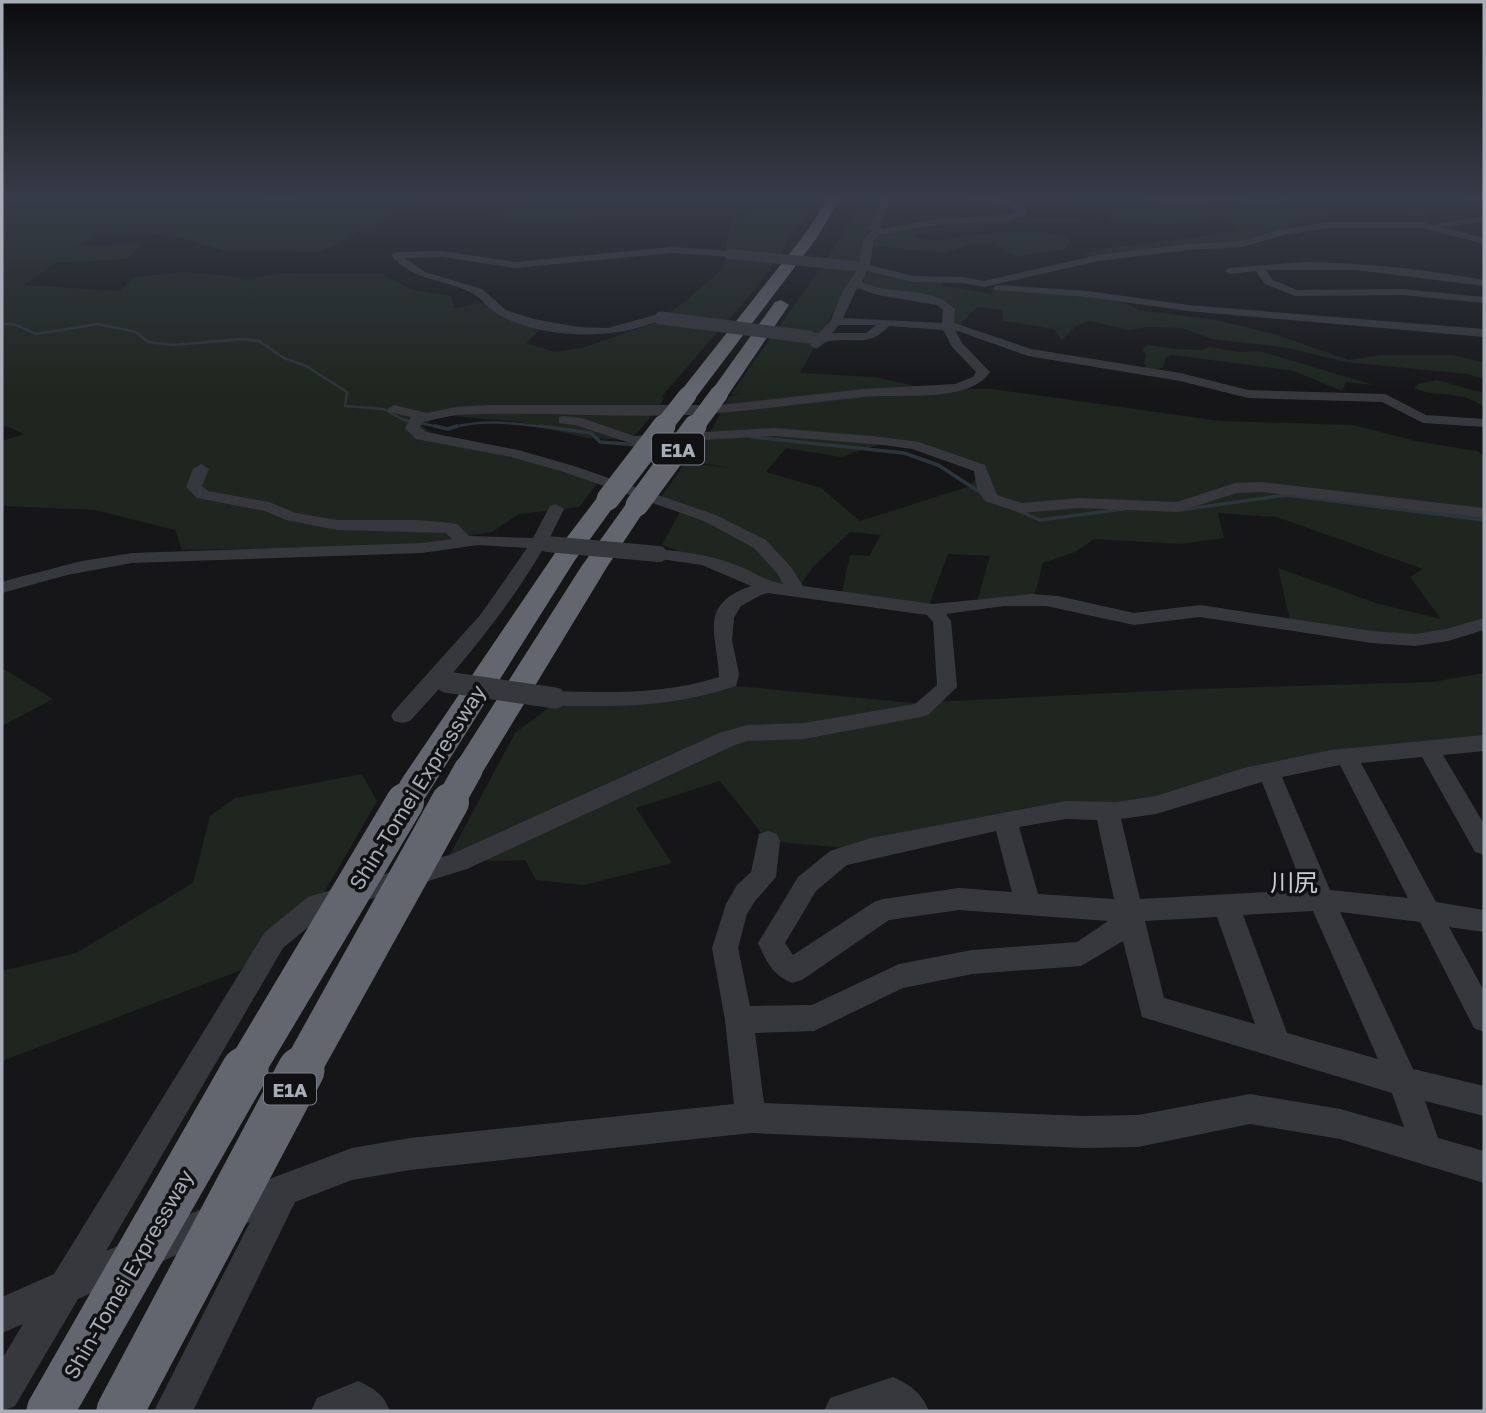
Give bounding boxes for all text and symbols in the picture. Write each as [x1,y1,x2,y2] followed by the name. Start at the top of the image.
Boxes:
[652,433,704,464] road number: E1A
[343,679,491,894] street label: Shin-Tomei Expressway
[1270,867,1318,896] district label: 川尻
[264,1074,316,1105] road number: E1A
[57,1165,199,1383] street label: Shin-Tomei Expressway

